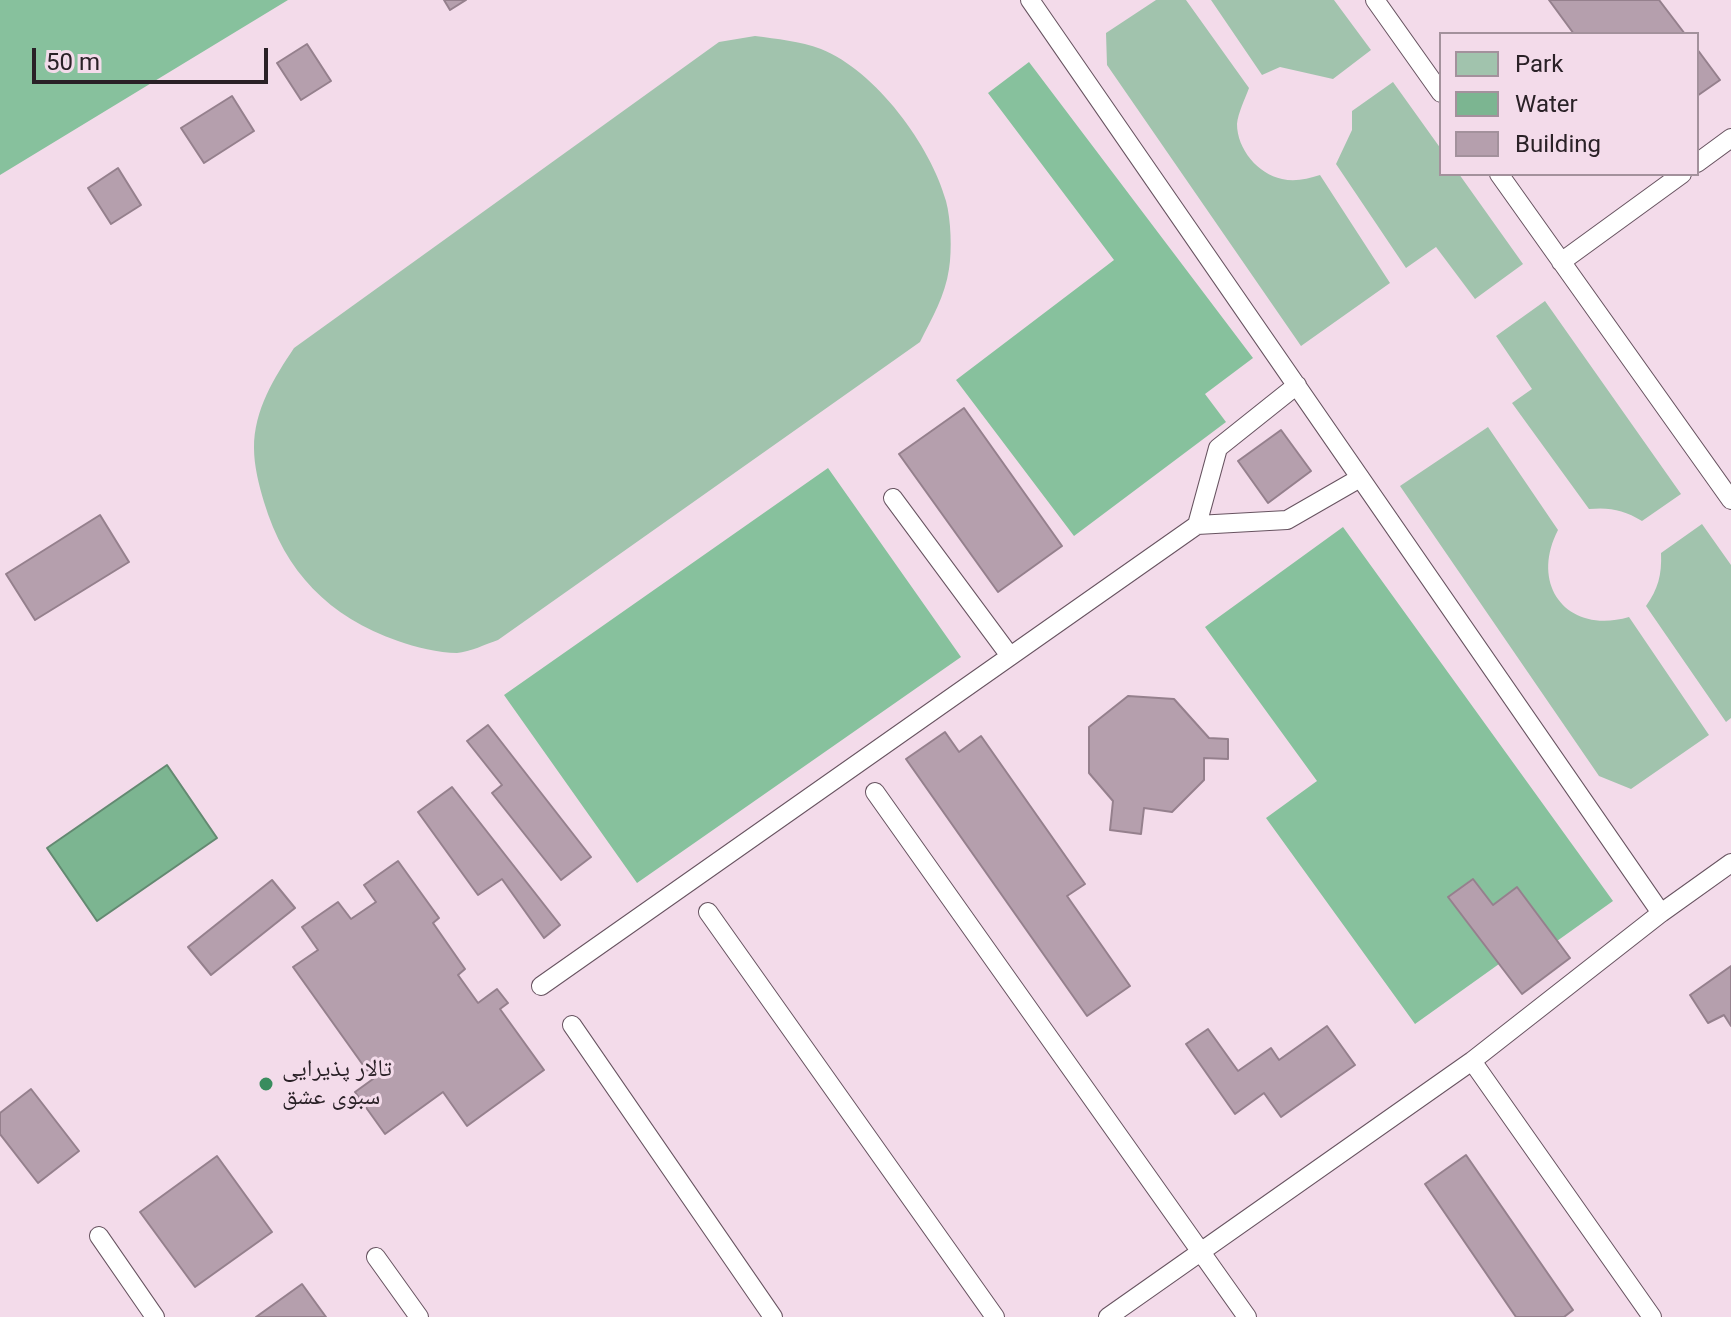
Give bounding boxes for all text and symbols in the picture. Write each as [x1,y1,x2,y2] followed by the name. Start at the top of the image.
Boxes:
[36,32,272,82] scale bar
[1439,32,1699,176] legend
[46,48,100,76] text: 50 m
[1515,50,1563,78] text: Park
[1515,90,1578,118] text: Water
[1515,130,1601,158] text: Building
[282,1056,392,1112] place label: تالار پذیرایی سبوی عشق
[257,1075,275,1093] marker: تالار پذیرایی سبوی عشق

